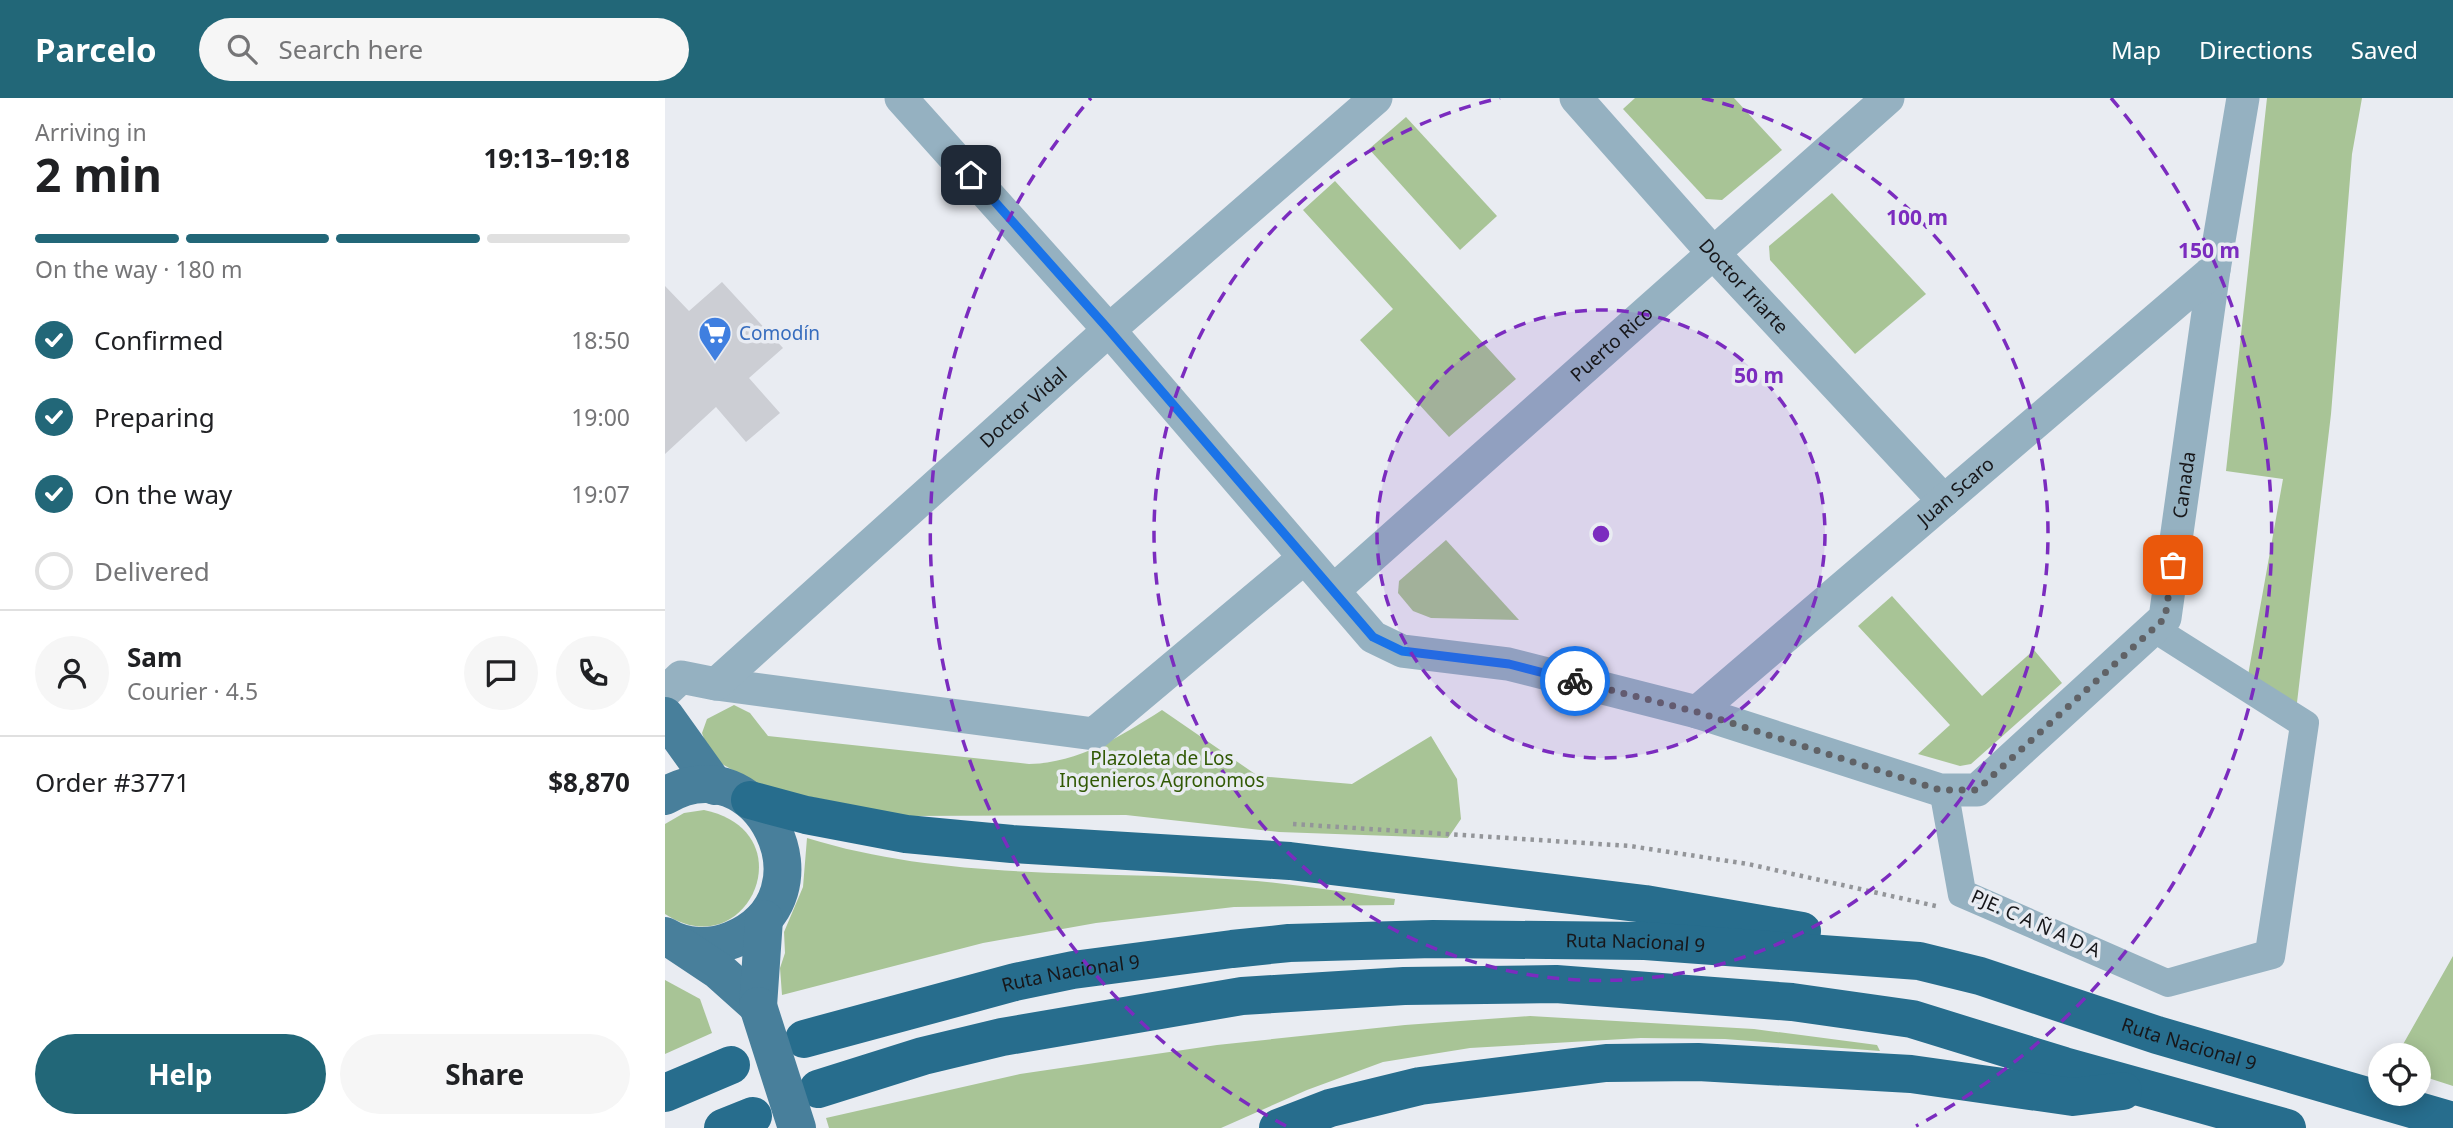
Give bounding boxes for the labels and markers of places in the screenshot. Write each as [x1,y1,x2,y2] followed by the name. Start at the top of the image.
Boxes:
[941,145,1001,205] pin
[696,314,734,363] supermarket icon: Comodín
[739,320,820,346] place label: Comodín
[1589,522,1613,546] centre of rings
[2143,535,2203,595] pin

